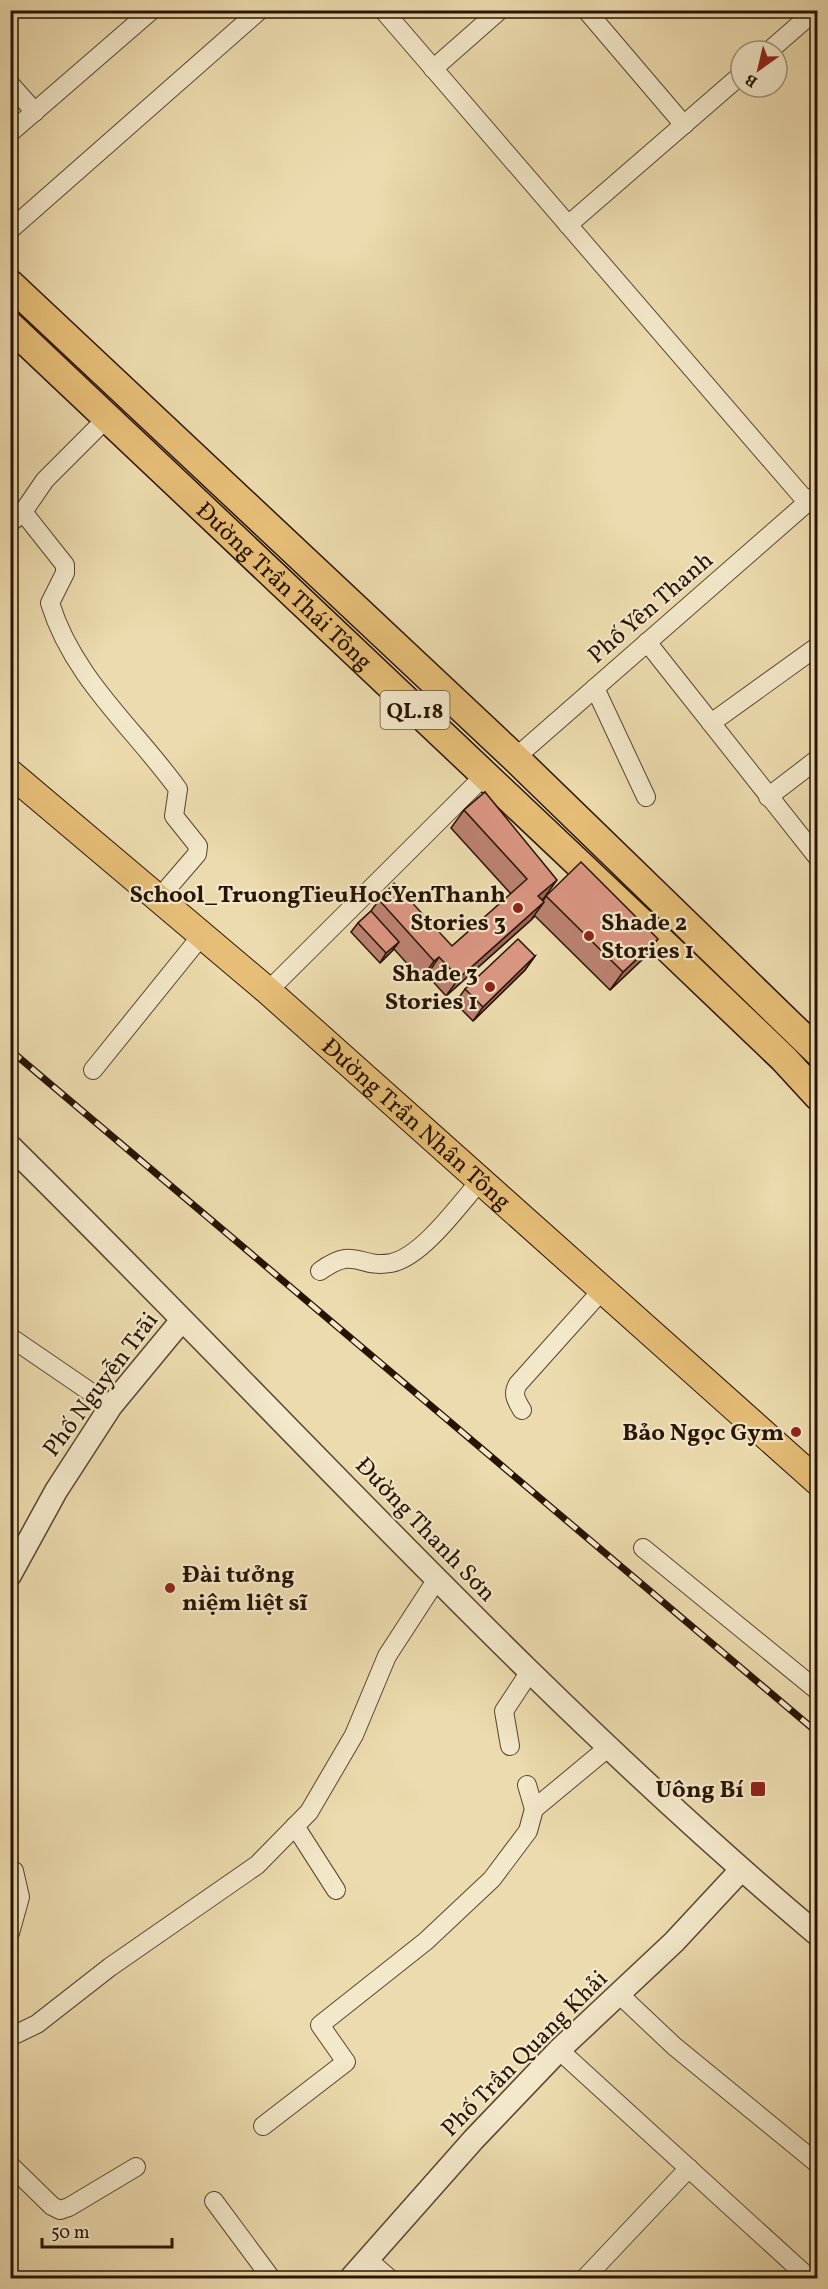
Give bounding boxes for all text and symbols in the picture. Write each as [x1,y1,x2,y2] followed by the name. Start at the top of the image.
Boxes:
[729,39,789,99] north arrow
[741,68,762,92] text: B
[187,495,379,679] street label: Đường Trần Thái Tông
[581,544,721,673] street label: Phố Yên Thanh
[380,691,450,729] road number: QL.18
[129,879,506,941] place label: School_TruongTieuHocYenThanh Stories 3
[511,901,525,915] marker: School_TruongTieuHocYenThanh Stories 3
[601,907,694,969] place label: Shade 2 Stories 1
[582,929,596,943] marker: Shade 2 Stories 1
[385,958,478,1020] place label: Shade 3 Stories 1
[483,980,497,994] marker: Shade 3 Stories 1
[313,1031,518,1219] street label: Đường Trần Nhân Tông
[36,1306,167,1465] street label: Phố Nguyễn Trãi
[622,1417,784,1451] place label: Bảo Ngọc Gym
[789,1425,803,1439] marker: Bảo Ngọc Gym
[346,1450,503,1611] street label: Đường Thanh Sơn
[182,1559,308,1621] place label: Đài tưởng niệm liệt sĩ
[163,1581,177,1595] marker: Đài tưởng niệm liệt sĩ
[656,1774,744,1808] place label: Uông Bí
[749,1780,767,1798] marker: Uông Bí
[434,1963,616,2145] street label: Phố Trần Quang Khải
[42,2211,172,2249] scale bar
[51,2221,90,2246] text: 50 m

